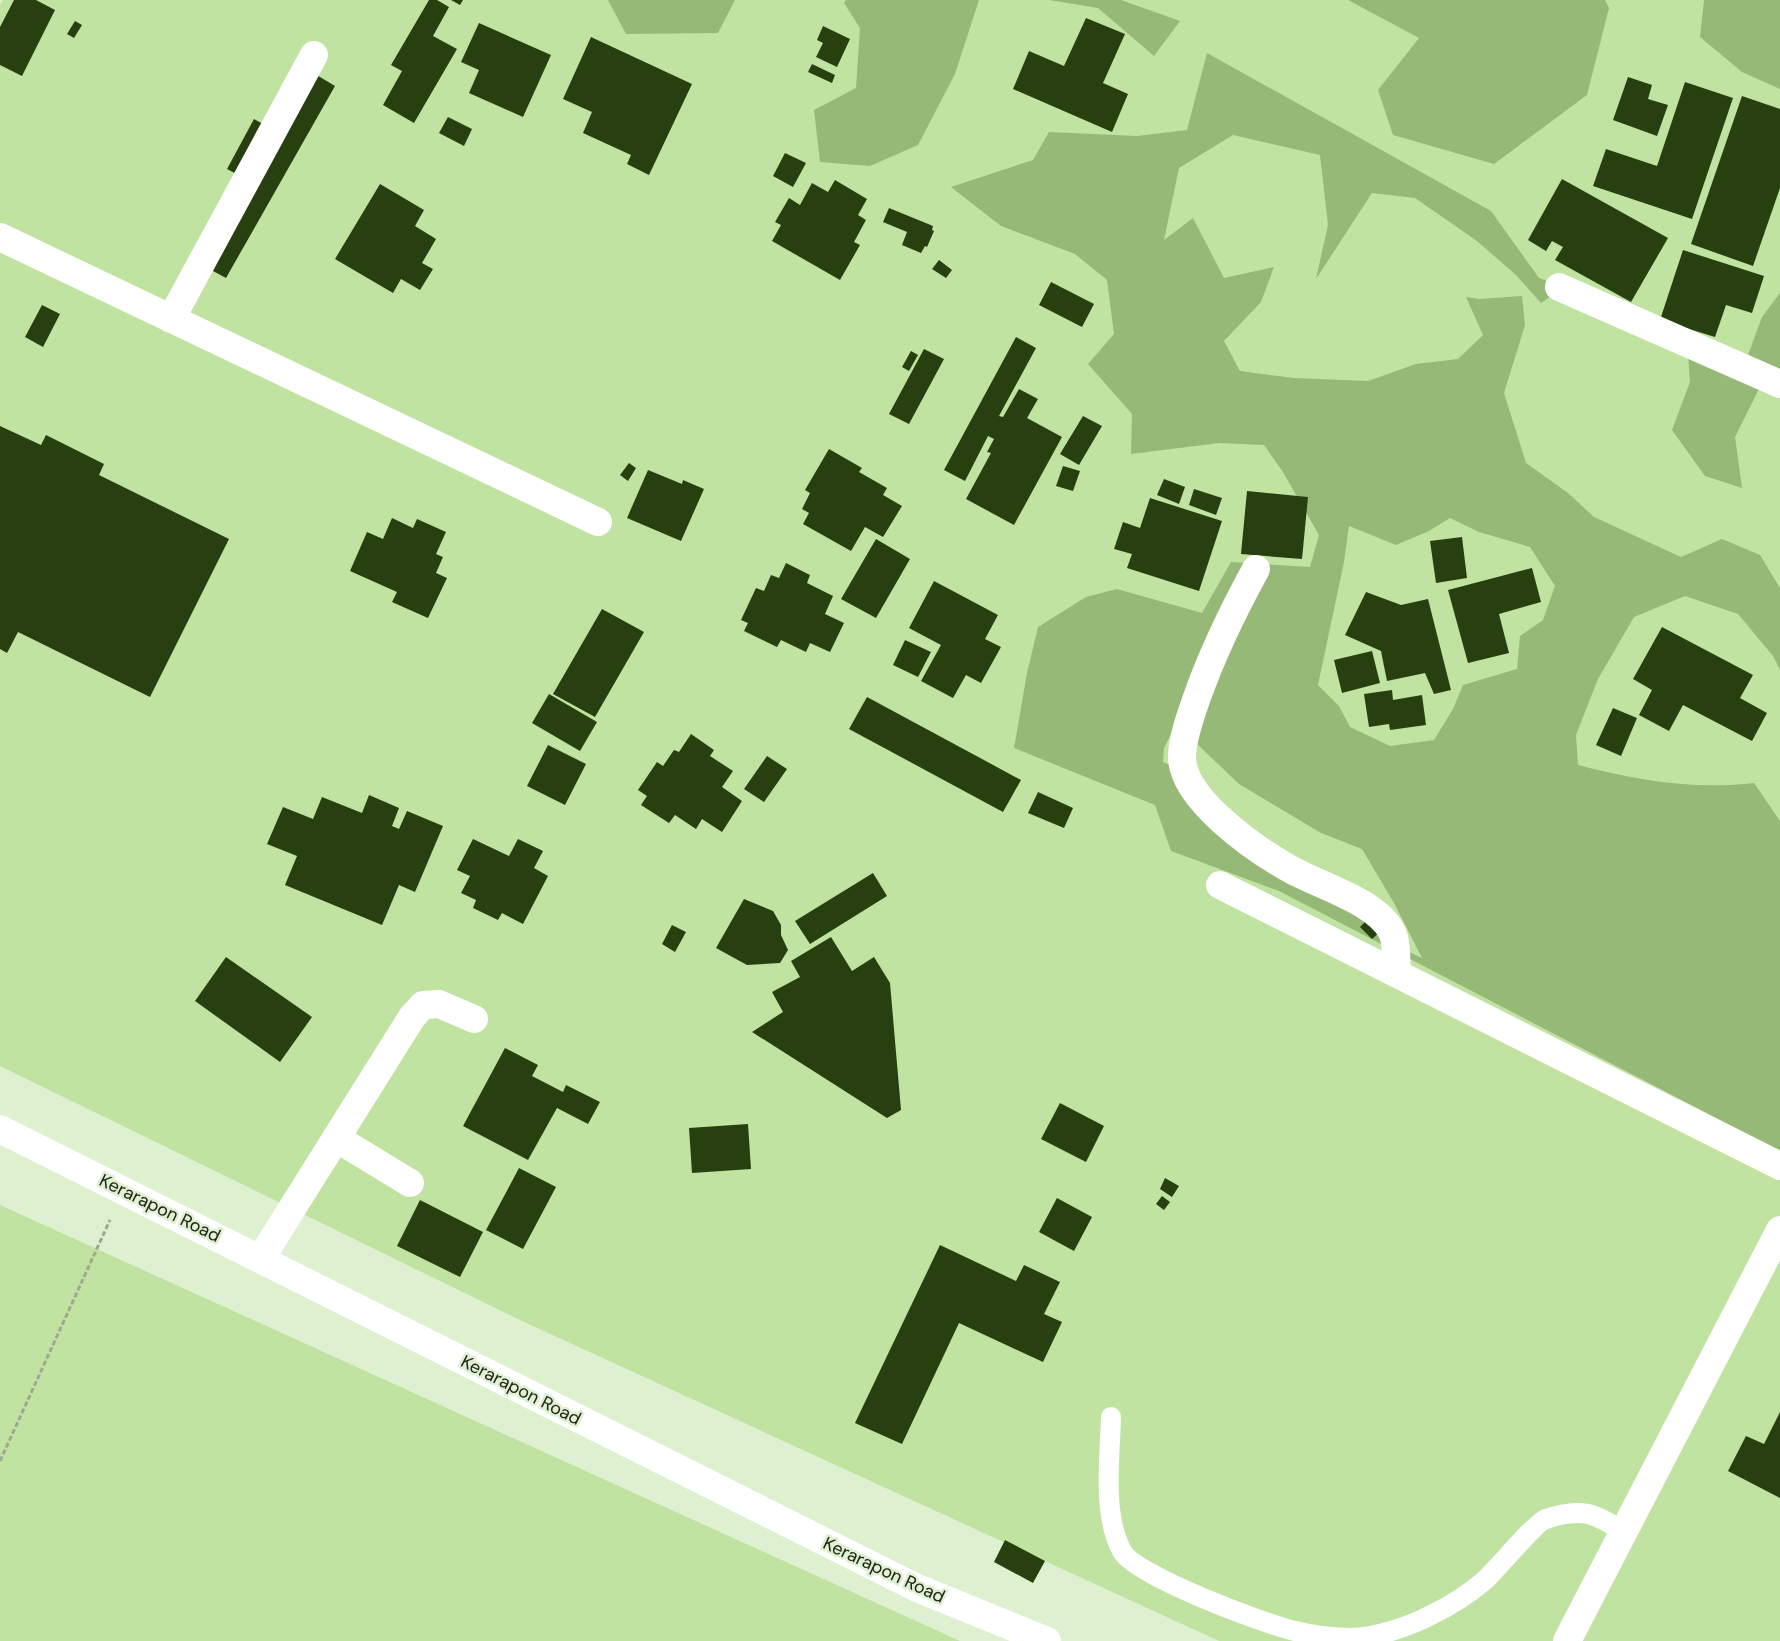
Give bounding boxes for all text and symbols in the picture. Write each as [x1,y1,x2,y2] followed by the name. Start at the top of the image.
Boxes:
[95,1168,225,1248] street label: Kerarapon Road
[457,1349,585,1431] street label: Kerarapon Road
[819,1531,949,1609] street label: Kerarapon Road

